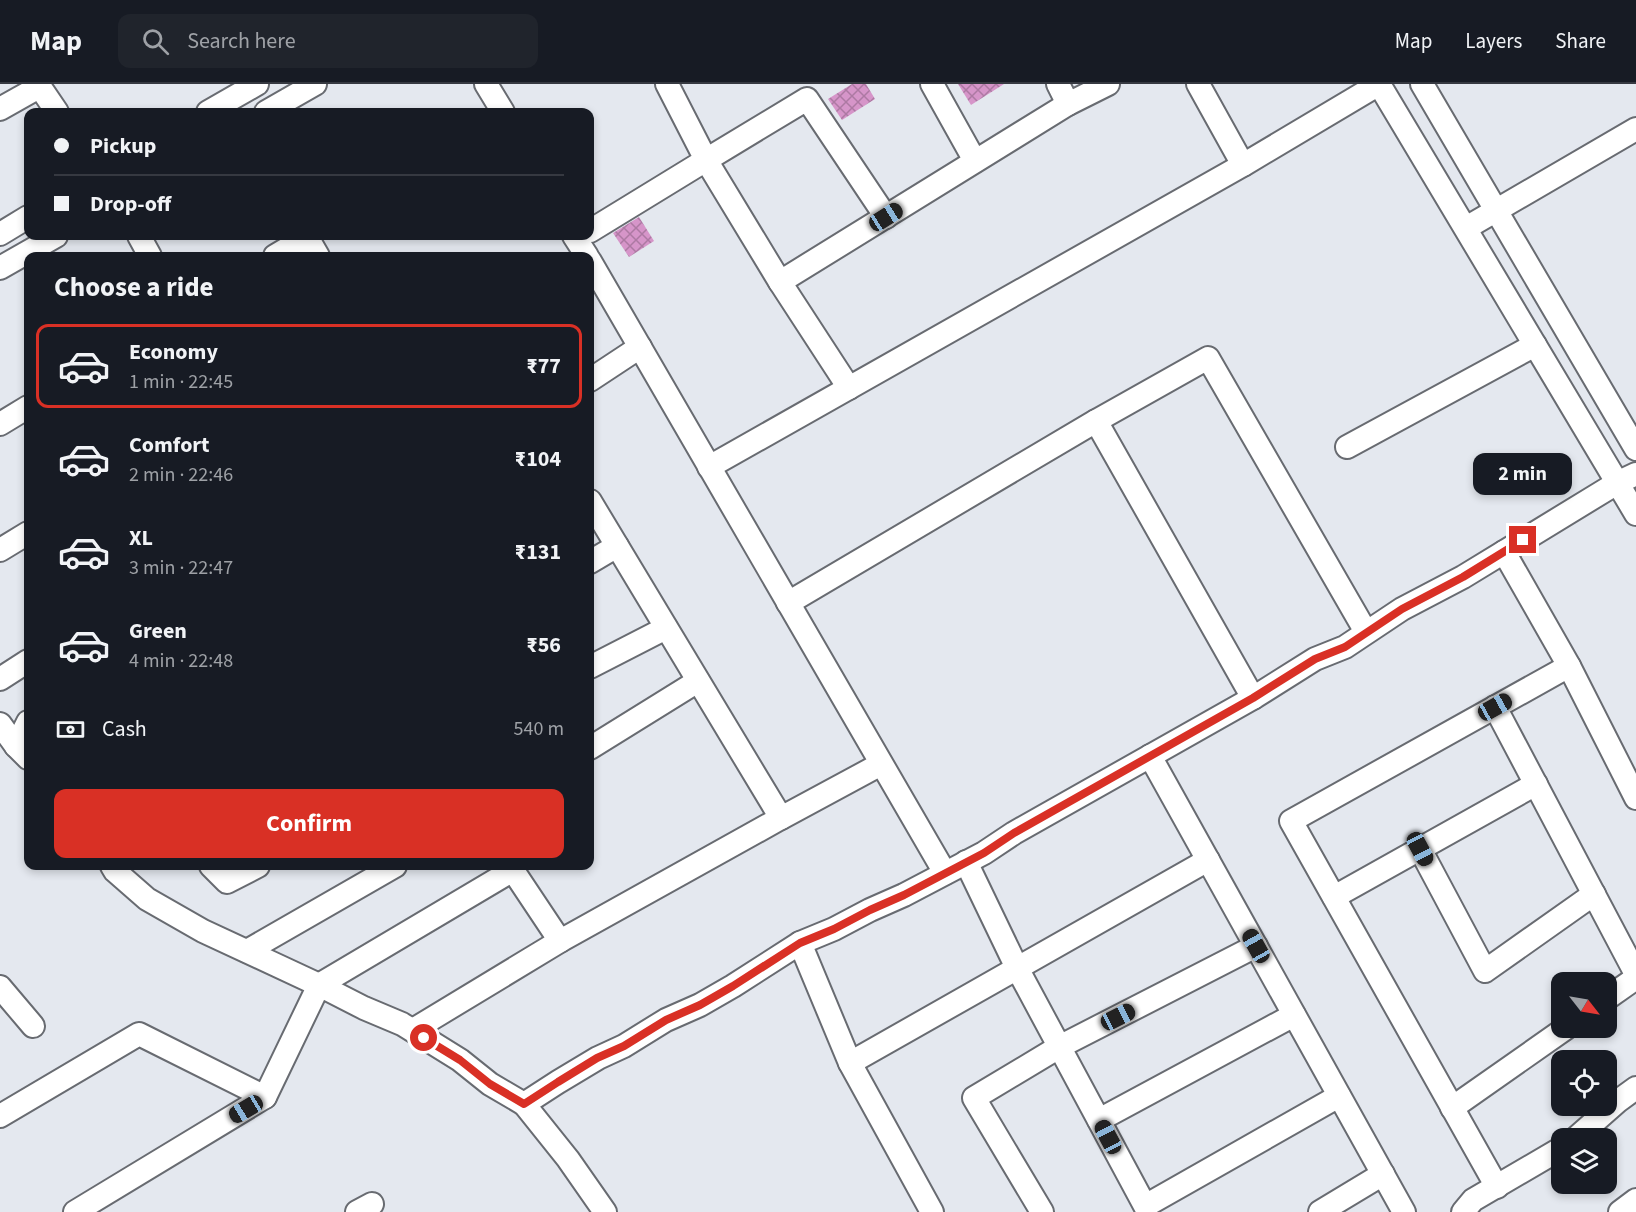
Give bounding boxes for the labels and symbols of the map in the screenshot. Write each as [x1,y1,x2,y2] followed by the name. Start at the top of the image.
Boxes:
[866,200,906,234] car
[1474,453,1573,495] callout: 2 min
[1509,526,1536,553] route end
[1475,690,1515,724] car
[1404,829,1436,869] car
[1239,926,1273,966] car
[1551,972,1617,1038] north arrow
[1098,1001,1138,1033] car
[410,1024,437,1051] route start
[226,1092,266,1126] car
[1092,1117,1124,1157] car

